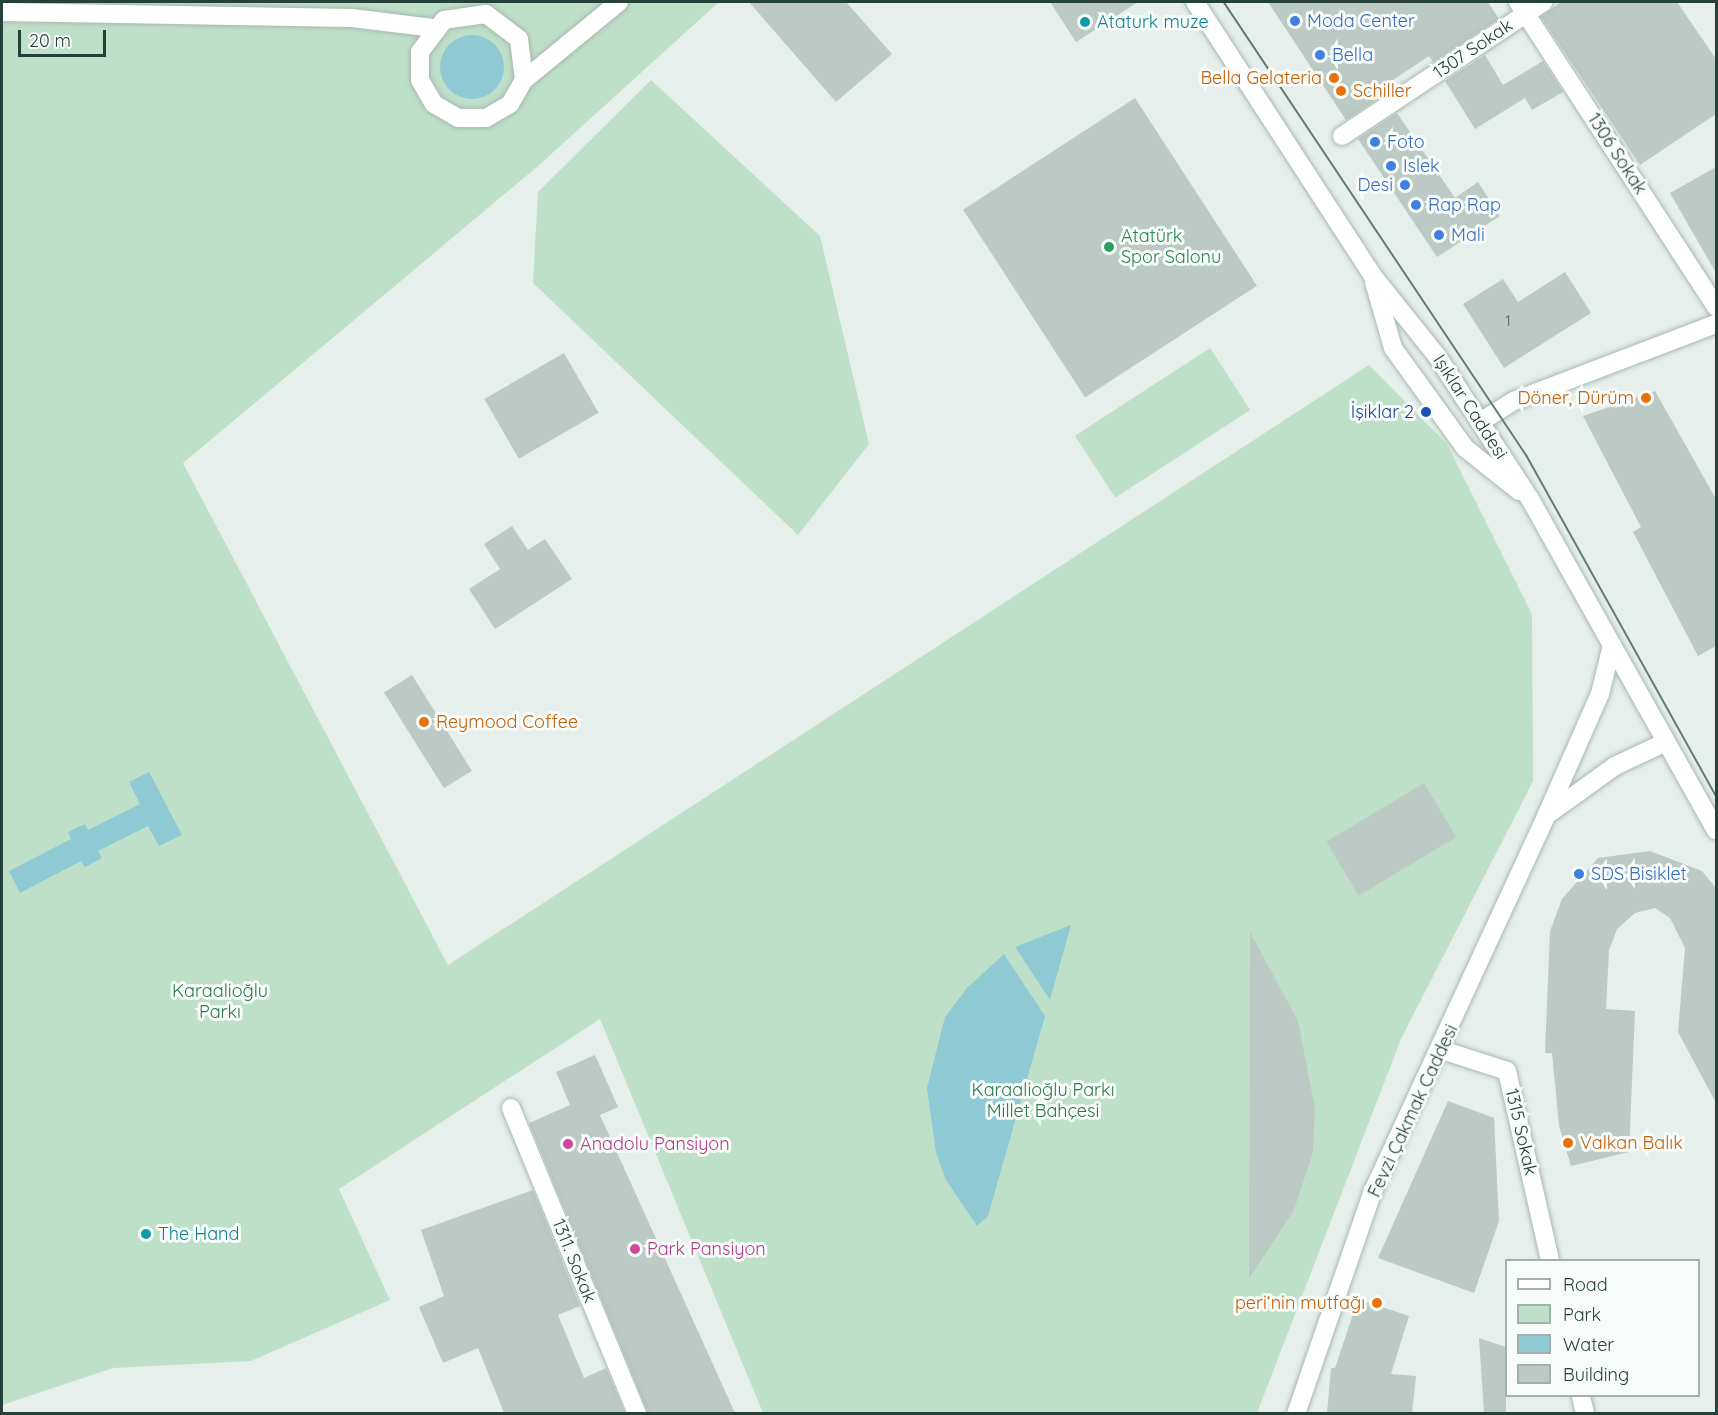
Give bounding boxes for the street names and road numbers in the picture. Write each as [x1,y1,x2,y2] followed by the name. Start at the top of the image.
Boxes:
[1429,15,1517,83] street label: 1307 Sokak
[1583,109,1651,199] street label: 1306 Sokak
[1428,351,1512,463] street label: Işıklar Caddesi
[1363,1021,1463,1201] street label: Fevzi Çakmak Caddesi
[1501,1086,1541,1178] street label: 1315 Sokak
[547,1216,601,1306] street label: 1311. Sokak

